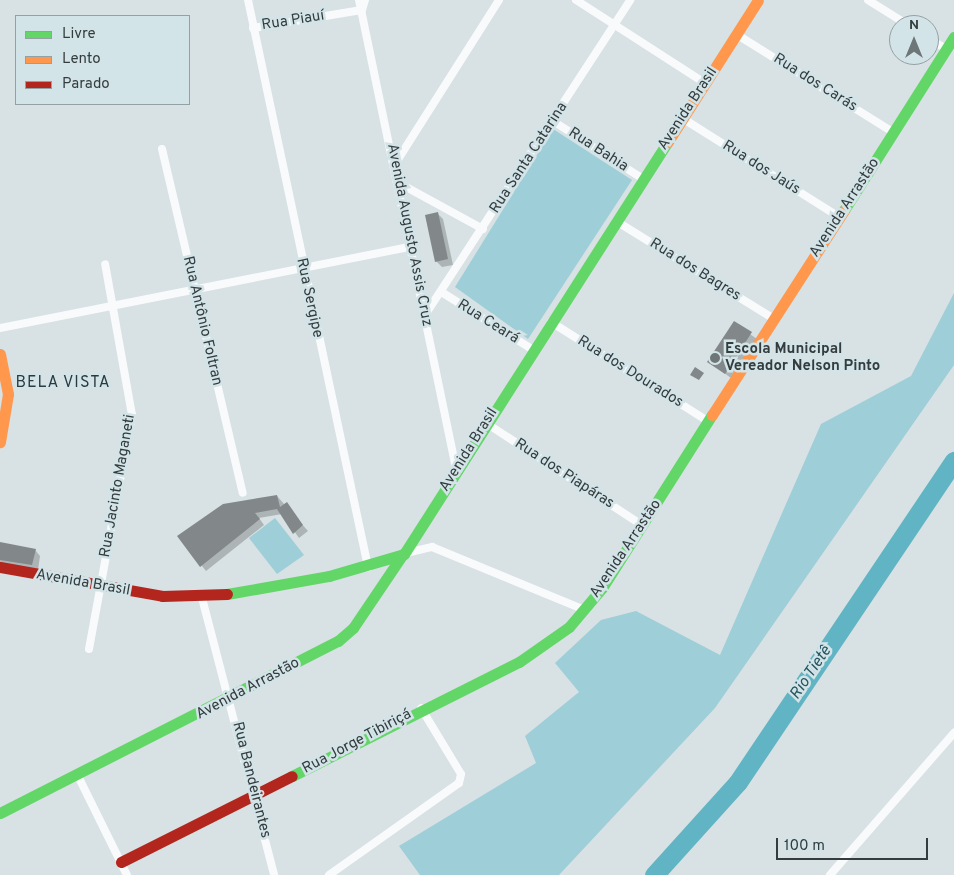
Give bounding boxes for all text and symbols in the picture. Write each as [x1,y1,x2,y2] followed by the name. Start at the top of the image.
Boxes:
[260,7,326,35] street label: Rua Piauí
[15,15,190,105] legend
[889,15,939,65] north arrow
[909,17,919,34] text: N
[62,25,96,44] text: Livre
[62,50,101,69] text: Lento
[770,50,860,116] street label: Rua dos Carás
[654,64,722,154] street label: Avenida Brasil
[62,75,110,94] text: Parado
[486,99,572,217] street label: Rua Santa Catarina
[565,124,631,176] street label: Rua Bahia
[719,137,803,199] street label: Rua dos Jaús
[382,142,436,328] street label: Avenida Augusto Assis Cruz
[806,155,884,261] street label: Avenida Arrastão
[646,235,744,305] street label: Rua dos Bagres
[178,254,226,388] street label: Rua Antônio Foltran
[292,256,326,340] street label: Rua Sergipe
[454,296,522,348] street label: Rua Ceará
[574,332,686,412] street label: Rua dos Dourados
[725,340,880,375] place label: Escola Municipal Vereador Nelson Pinto
[709,352,721,364] marker: Escola Municipal Vereador Nelson Pinto
[14,373,112,393] district label: BELA VISTA
[436,405,502,495] street label: Avenida Brasil
[97,413,139,559] street label: Rua Jacinto Maganeti
[511,435,617,513] street label: Rua dos Piapáras
[586,496,666,602] street label: Avenida Arrastão
[34,566,132,600] street label: Avenida Brasil
[786,642,836,704] water label: Rio Tietê
[193,654,303,724] street label: Avenida Arrastão
[299,706,415,778] street label: Rua Jorge Tibiriçá
[228,720,274,840] street label: Rua Bandeirantes
[779,828,932,860] scale bar
[784,837,825,856] text: 100 m

